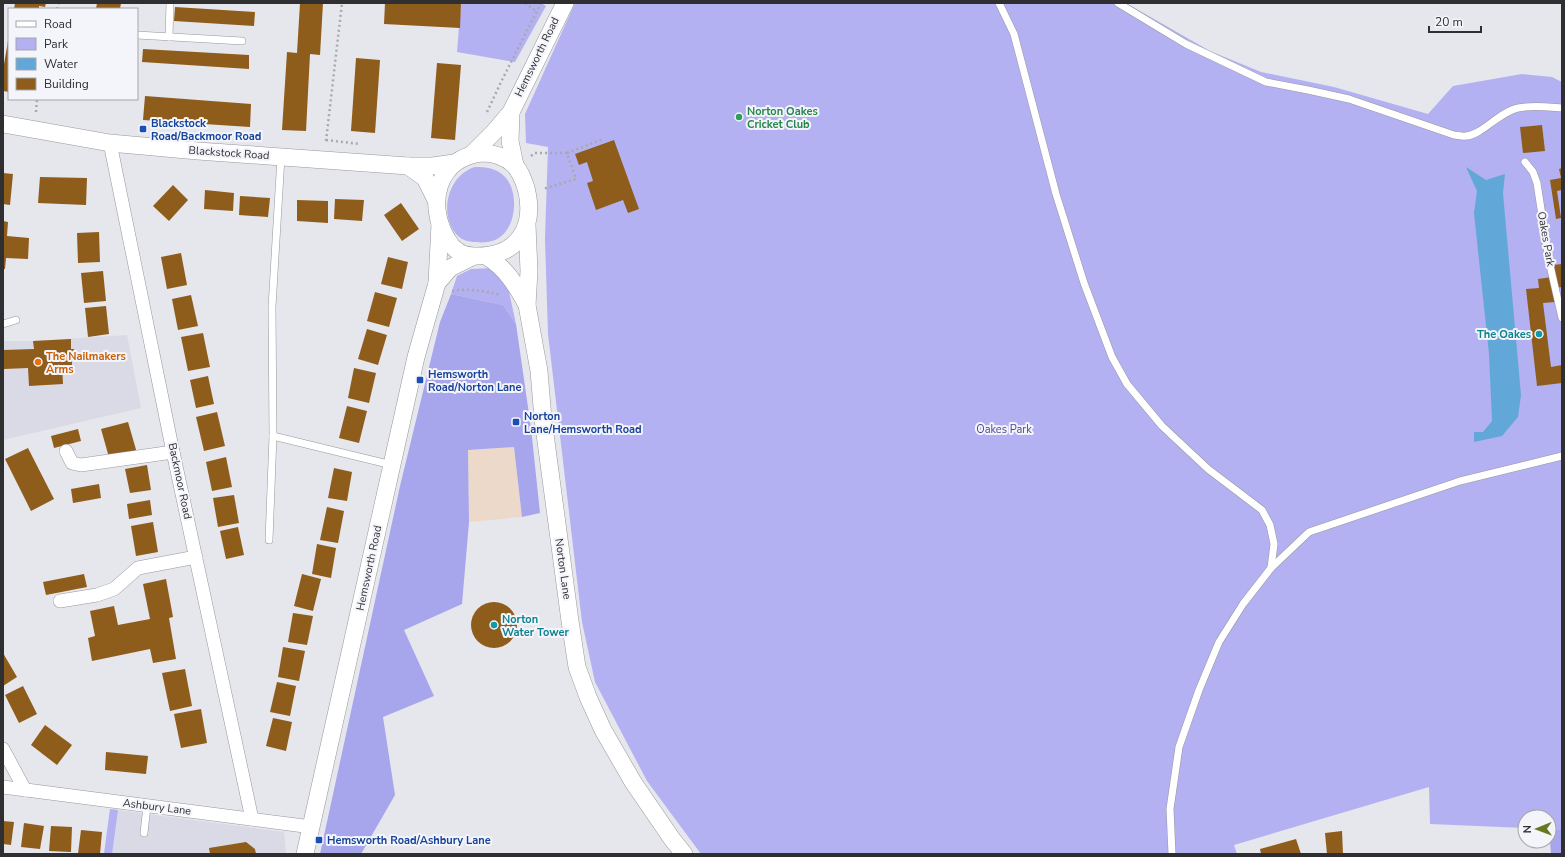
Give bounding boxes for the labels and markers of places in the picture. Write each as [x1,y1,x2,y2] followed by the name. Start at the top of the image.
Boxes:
[747,104,818,132] place label: Norton Oakes Cricket Club
[734,112,744,122] marker: Norton Oakes Cricket Club
[151,116,261,144] place label: Blackstock Road/Backmoor Road
[138,124,148,134] marker: Blackstock Road/Backmoor Road
[1477,327,1531,342] place label: The Oakes
[1534,329,1544,339] marker: The Oakes
[46,349,126,377] place label: The Nailmakers Arms
[33,357,43,367] marker: The Nailmakers Arms
[428,367,522,395] place label: Hemsworth Road/Norton Lane
[415,375,425,385] marker: Hemsworth Road/Norton Lane
[524,409,642,437] place label: Norton Lane/Hemsworth Road
[511,417,521,427] marker: Norton Lane/Hemsworth Road
[502,612,569,640] place label: Norton Water Tower
[489,620,499,630] marker: Norton Water Tower
[327,833,491,848] place label: Hemsworth Road/Ashbury Lane
[314,835,324,845] marker: Hemsworth Road/Ashbury Lane

